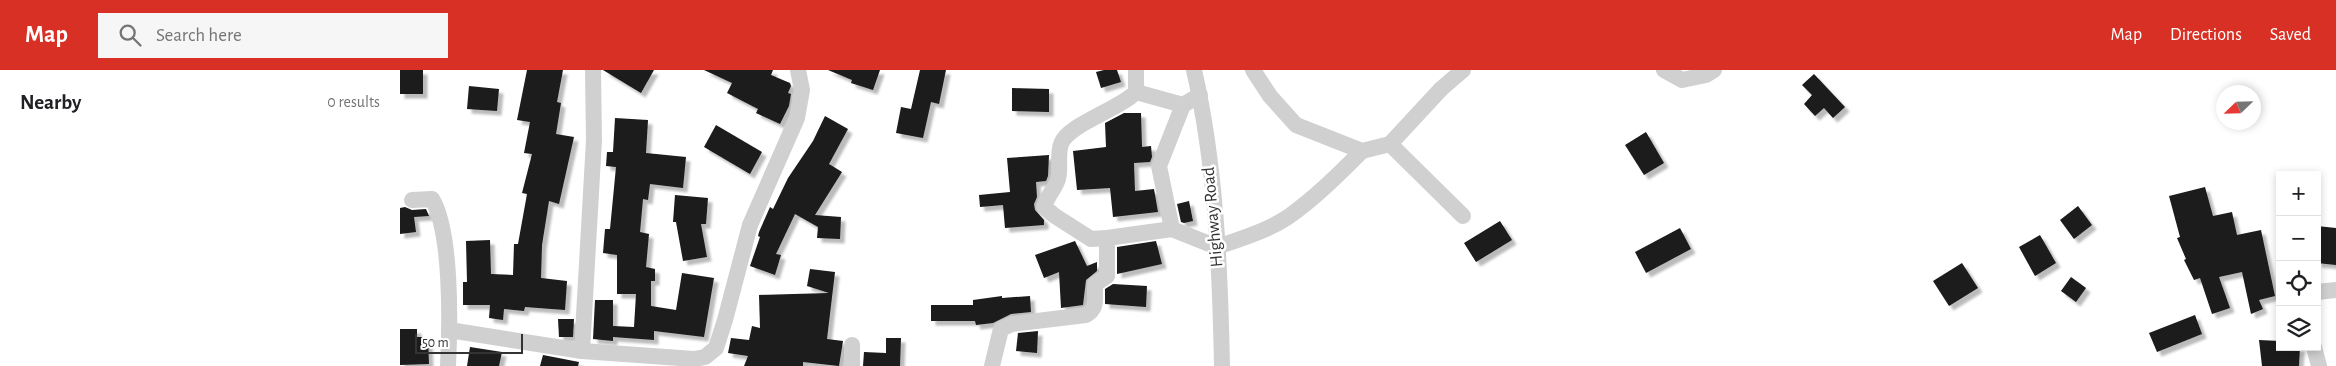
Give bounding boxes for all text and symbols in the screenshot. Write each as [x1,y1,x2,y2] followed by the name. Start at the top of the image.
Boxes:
[98,13,448,58] search box
[116,21,144,49] icon: search
[25,23,68,47] text: Map
[156,26,242,45] text: Search here
[2111,26,2142,44] text: Map
[2170,26,2242,44] text: Directions
[2270,26,2311,44] text: Saved
[2216,85,2261,130] north arrow
[20,92,81,113] text: Nearby
[327,94,380,110] text: 0 results
[1200,166,1226,268] street label: Highway Road
[2276,171,2321,351] map controls
[2276,171,2321,216] button: +
[2276,216,2321,261] button: −
[2276,261,2321,306] button: locate
[2276,306,2321,351] button: layers
[415,331,522,354] scale bar
[422,336,449,350] text: 50 m

